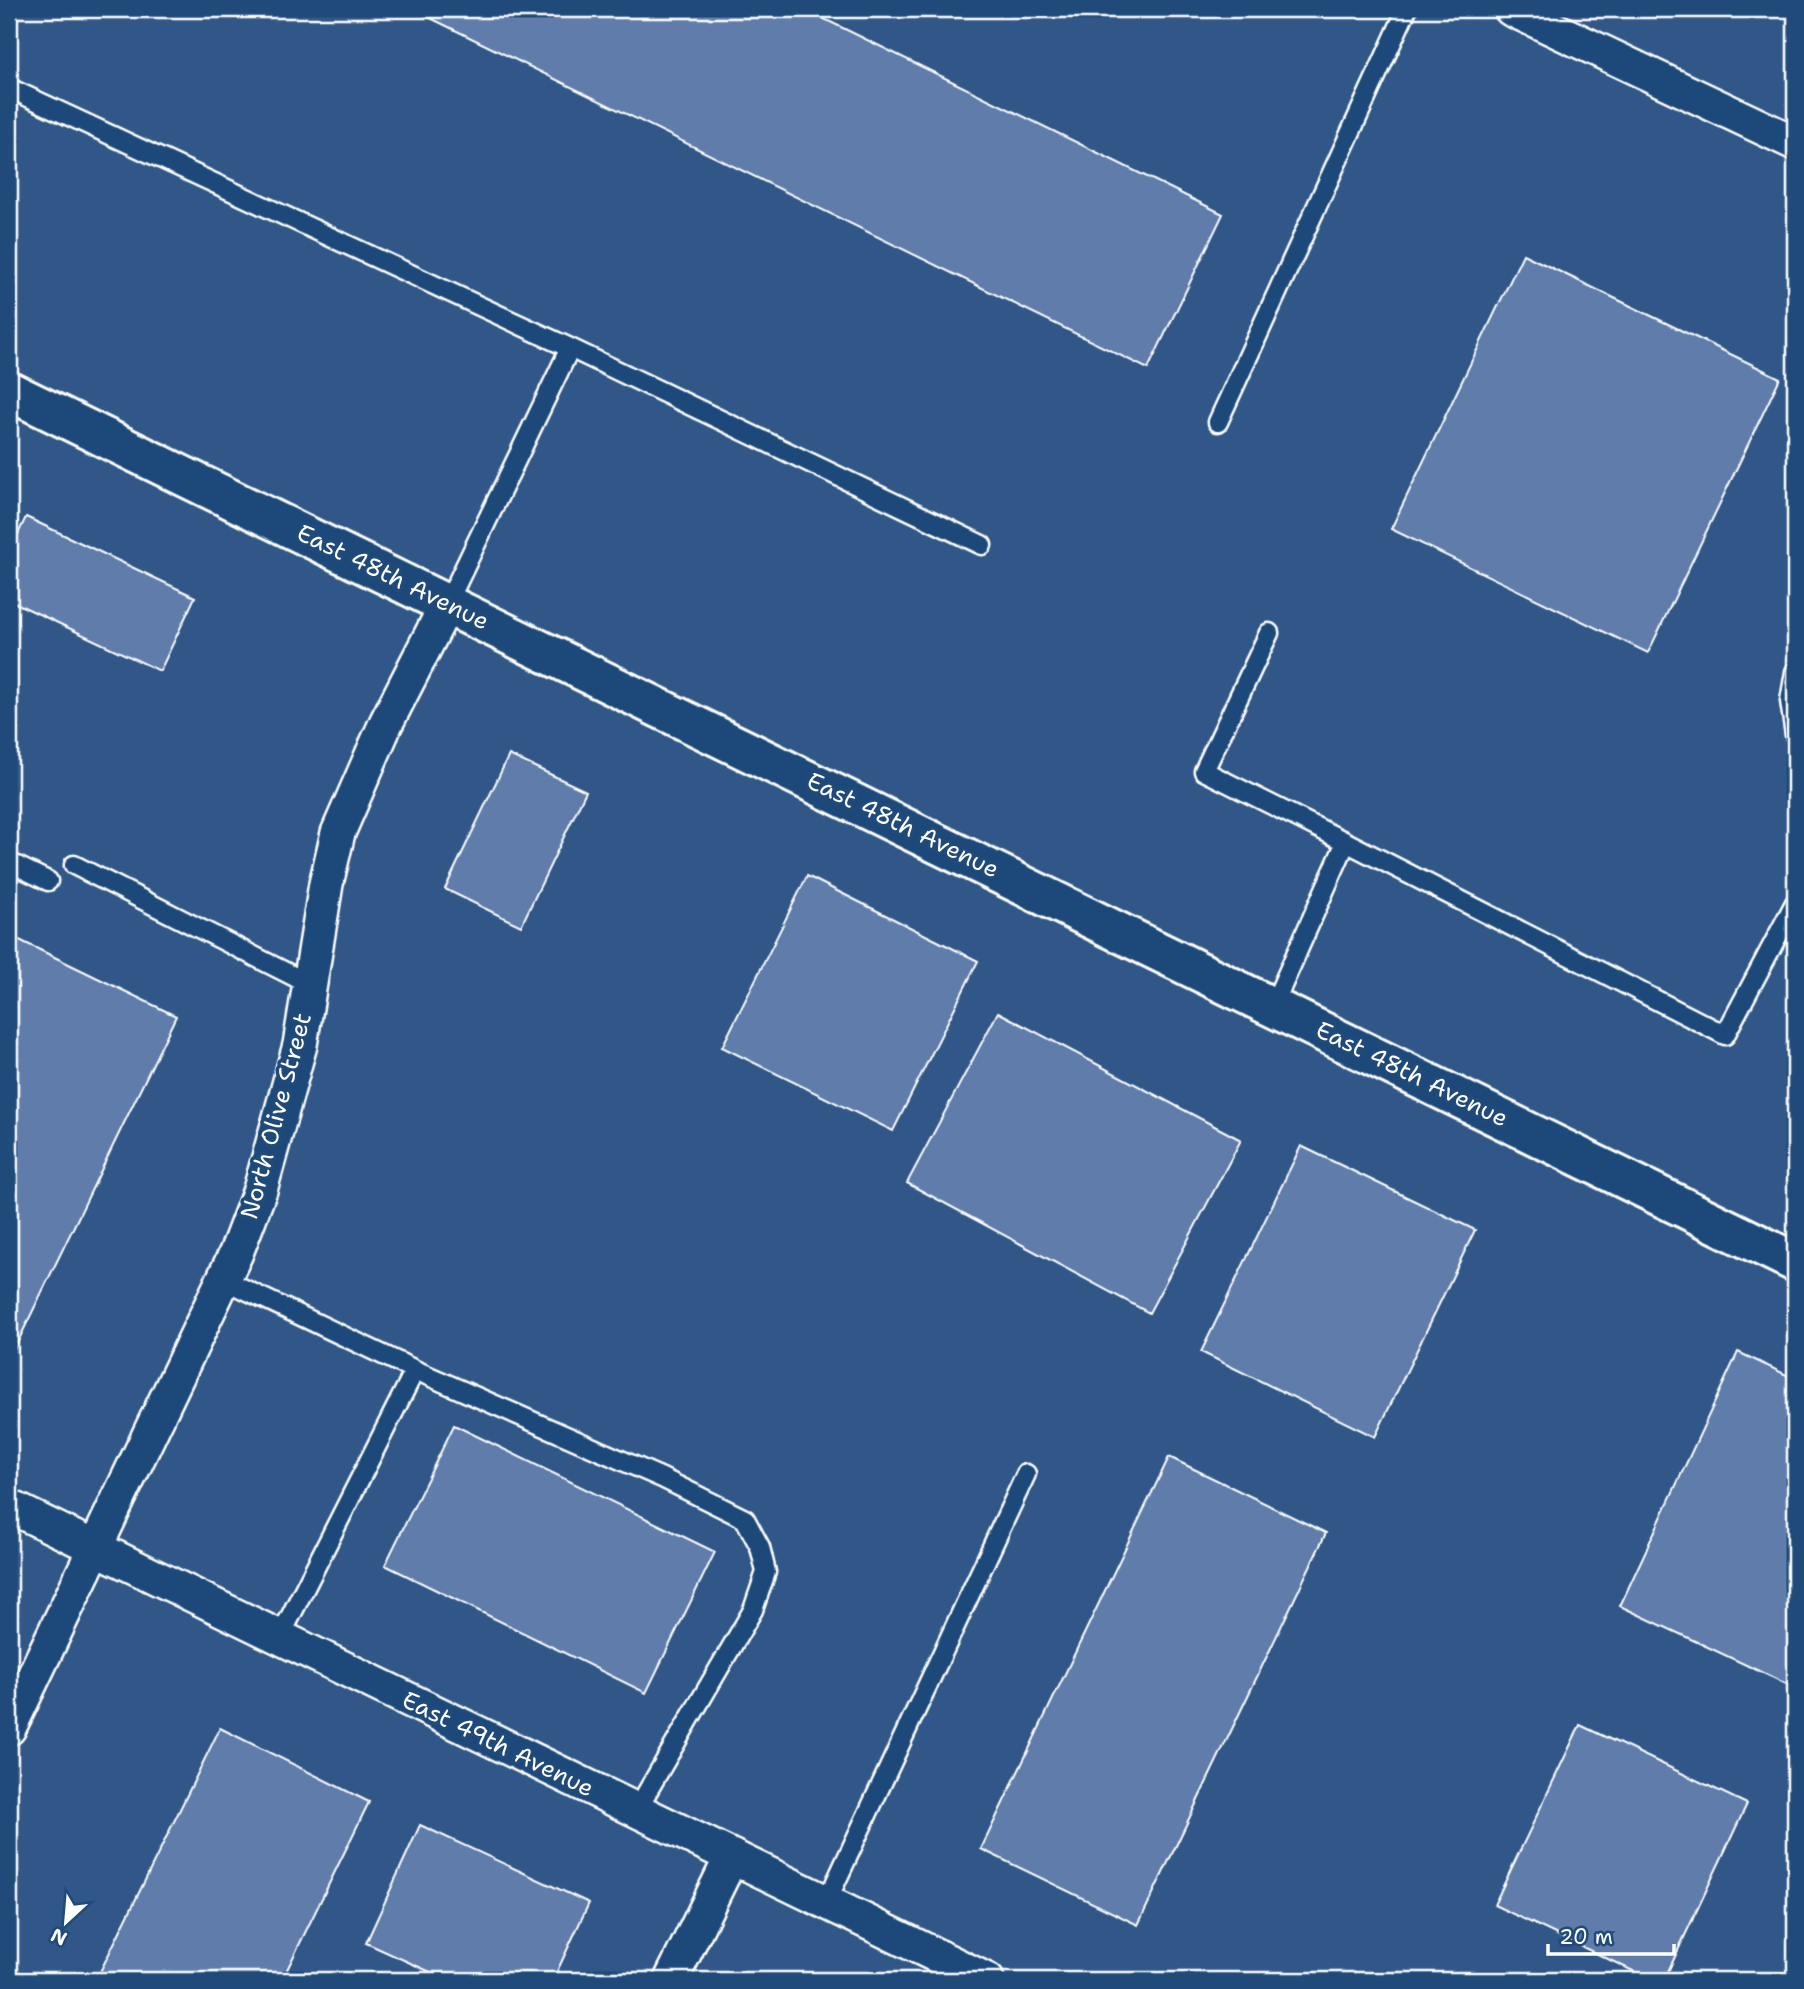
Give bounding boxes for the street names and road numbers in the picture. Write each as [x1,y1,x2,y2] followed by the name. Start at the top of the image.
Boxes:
[292,517,494,637] street label: East 48th Avenue
[802,765,1004,885] street label: East 48th Avenue
[233,1009,319,1223] street label: North Olive Street
[1311,1014,1513,1134] street label: East 48th Avenue
[397,1684,599,1804] street label: East 49th Avenue

